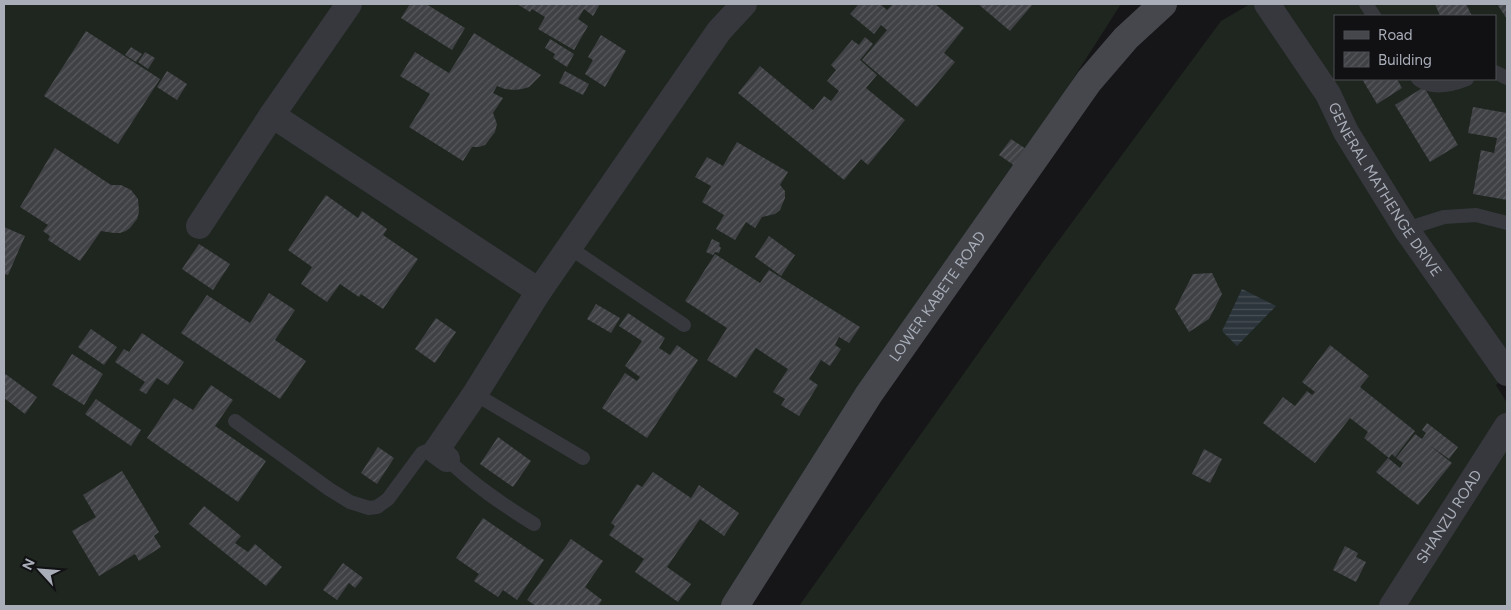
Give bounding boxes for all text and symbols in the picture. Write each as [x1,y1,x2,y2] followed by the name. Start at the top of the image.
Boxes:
[1334,15,1496,80] legend
[1378,26,1413,44] text: Road
[1378,51,1432,69] text: Building
[1324,100,1446,280] street label: GENERAL MATHENGE DRIVE
[886,228,990,365] street label: LOWER KABETE ROAD
[1412,466,1486,567] street label: SHANZU ROAD
[15,545,65,595] north arrow
[19,556,39,573] text: N

